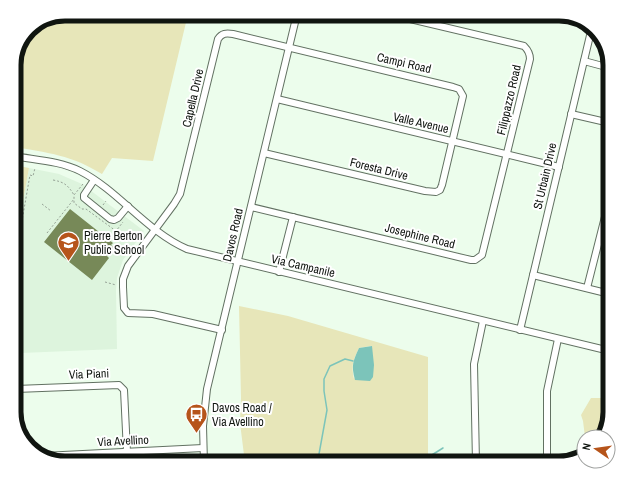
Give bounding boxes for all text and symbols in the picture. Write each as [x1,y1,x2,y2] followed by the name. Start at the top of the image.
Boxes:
[375,49,433,77] street label: Campi Road
[493,63,525,137] street label: Filippazzo Road
[179,67,207,129] street label: Capella Drive
[392,109,450,137] street label: Valle Avenue
[530,141,560,211] street label: St Urbain Drive
[348,154,410,184] street label: Foresta Drive
[219,207,247,263] street label: Davos Road
[383,220,457,252] street label: Josephine Road
[84,228,144,258] place label: Pierre Berton Public School
[56,230,82,263] school or university icon: Pierre Berton Public School
[270,251,336,281] street label: Via Campanile
[69,365,109,383] street label: Via Piani
[212,400,272,430] place label: Davos Road / Via Avellino
[184,402,210,435] bus stop icon: Davos Road / Via Avellino
[576,429,616,469] north arrow
[97,432,149,450] street label: Via Avellino
[579,442,594,451] text: N

